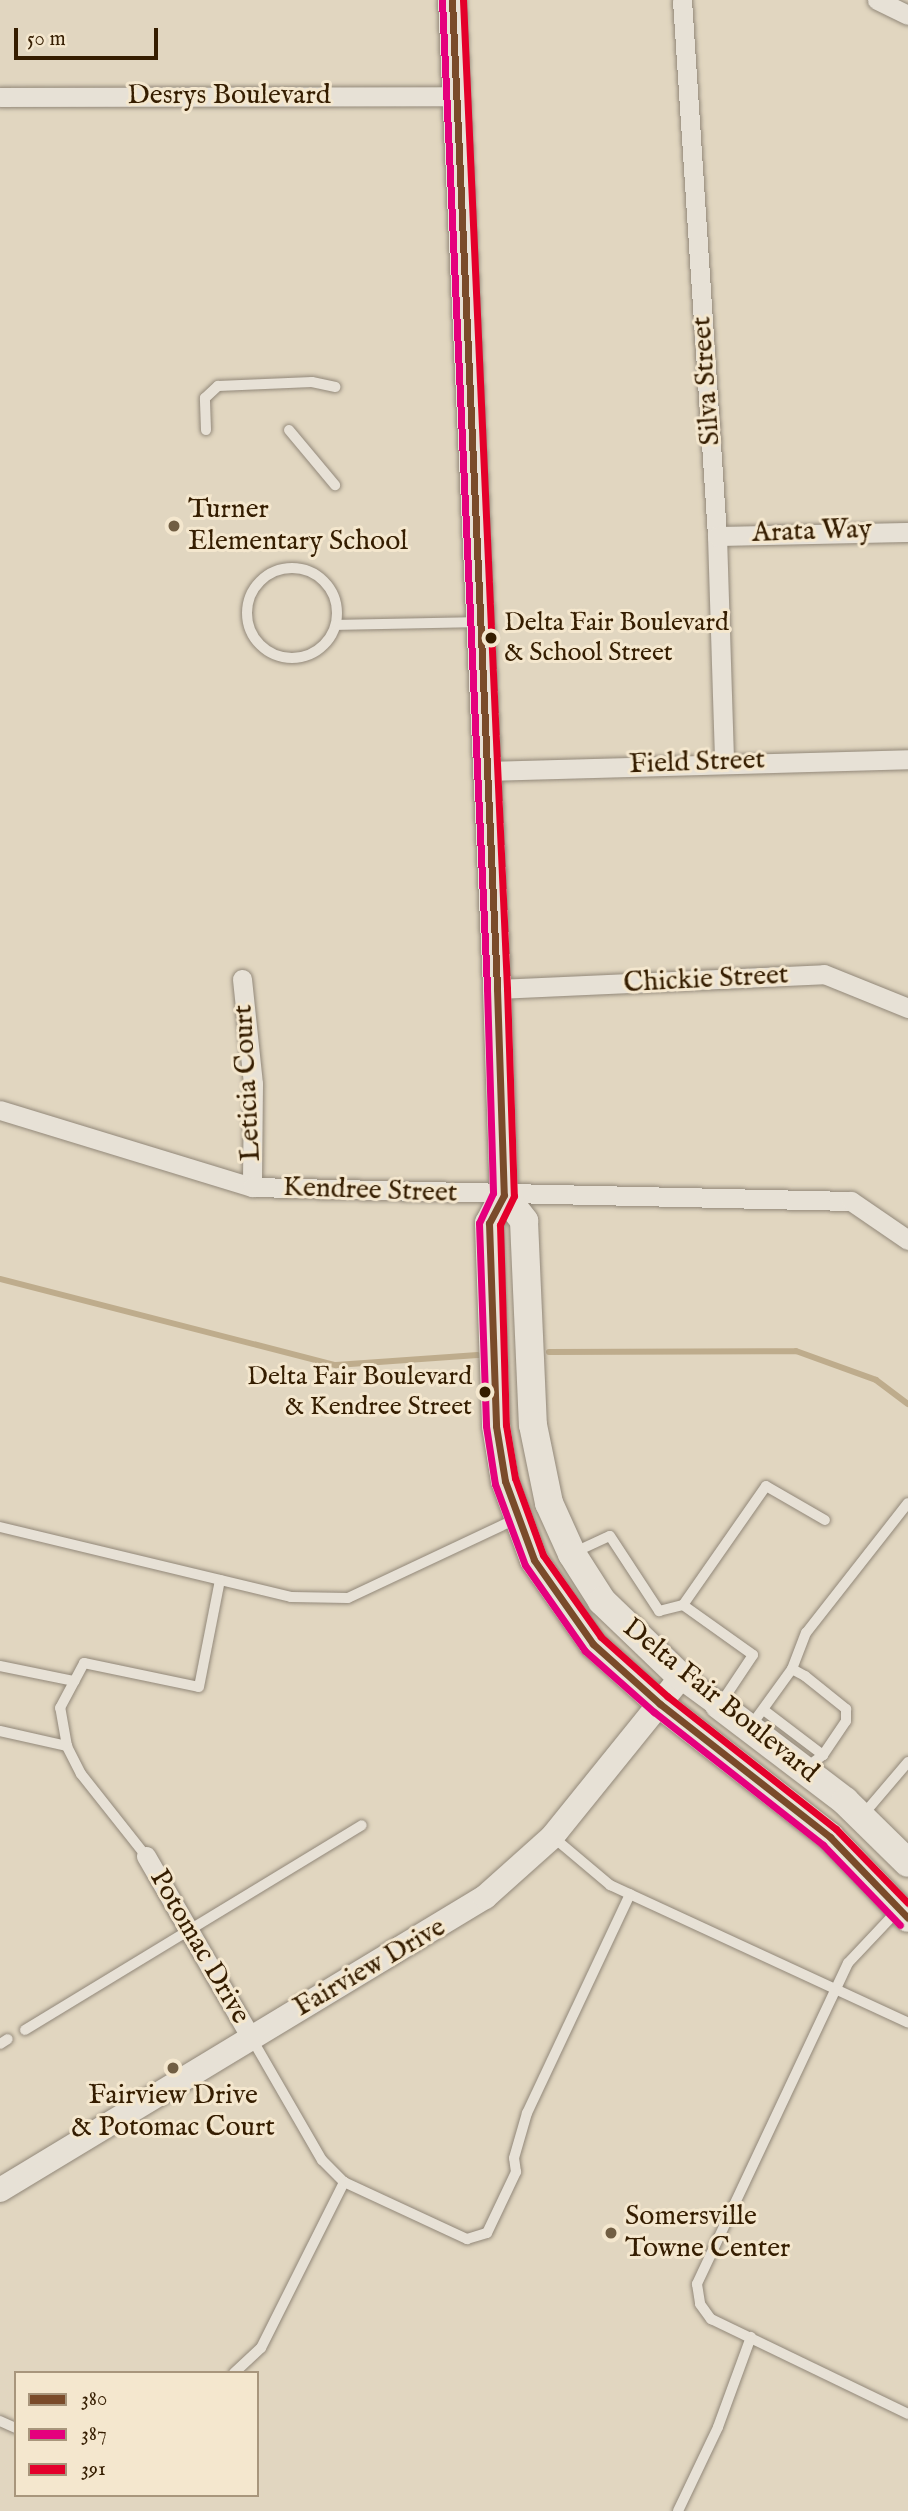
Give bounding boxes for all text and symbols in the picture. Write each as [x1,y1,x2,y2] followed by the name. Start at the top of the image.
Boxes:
[18,14,161,58] scale bar
[27,26,66,53] text: 50 m
[127,79,331,113] street label: Desrys Boulevard
[686,315,728,447] street label: Silva Street
[188,493,408,559] place label: Turner Elementary School
[752,513,872,551] street label: Arata Way
[166,518,182,534] marker: Turner Elementary School
[504,607,729,668] place label: Delta Fair Boulevard & School Street
[484,631,498,645] marker: Delta Fair Boulevard & School Street
[628,744,766,782] street label: Field Street
[623,959,789,1001] street label: Chickie Street
[227,1004,269,1162] street label: Leticia Court
[282,1171,458,1211] street label: Kendree Street
[247,1361,472,1422] place label: Delta Fair Boulevard & Kendree Street
[478,1385,492,1399] marker: Delta Fair Boulevard & Kendree Street
[615,1612,825,1790] street label: Delta Fair Boulevard
[141,1864,257,2030] street label: Potomac Drive
[288,1911,452,2025] street label: Fairview Drive
[165,2060,181,2076] marker: Fairview Drive & Potomac Court
[71,2079,275,2145] place label: Fairview Drive & Potomac Court
[625,2200,790,2266] place label: Somersville Towne Center
[603,2225,619,2241] marker: Somersville Towne Center
[14,2371,259,2497] legend
[81,2386,107,2413] text: 380
[81,2421,107,2448] text: 387
[81,2456,106,2483] text: 391

